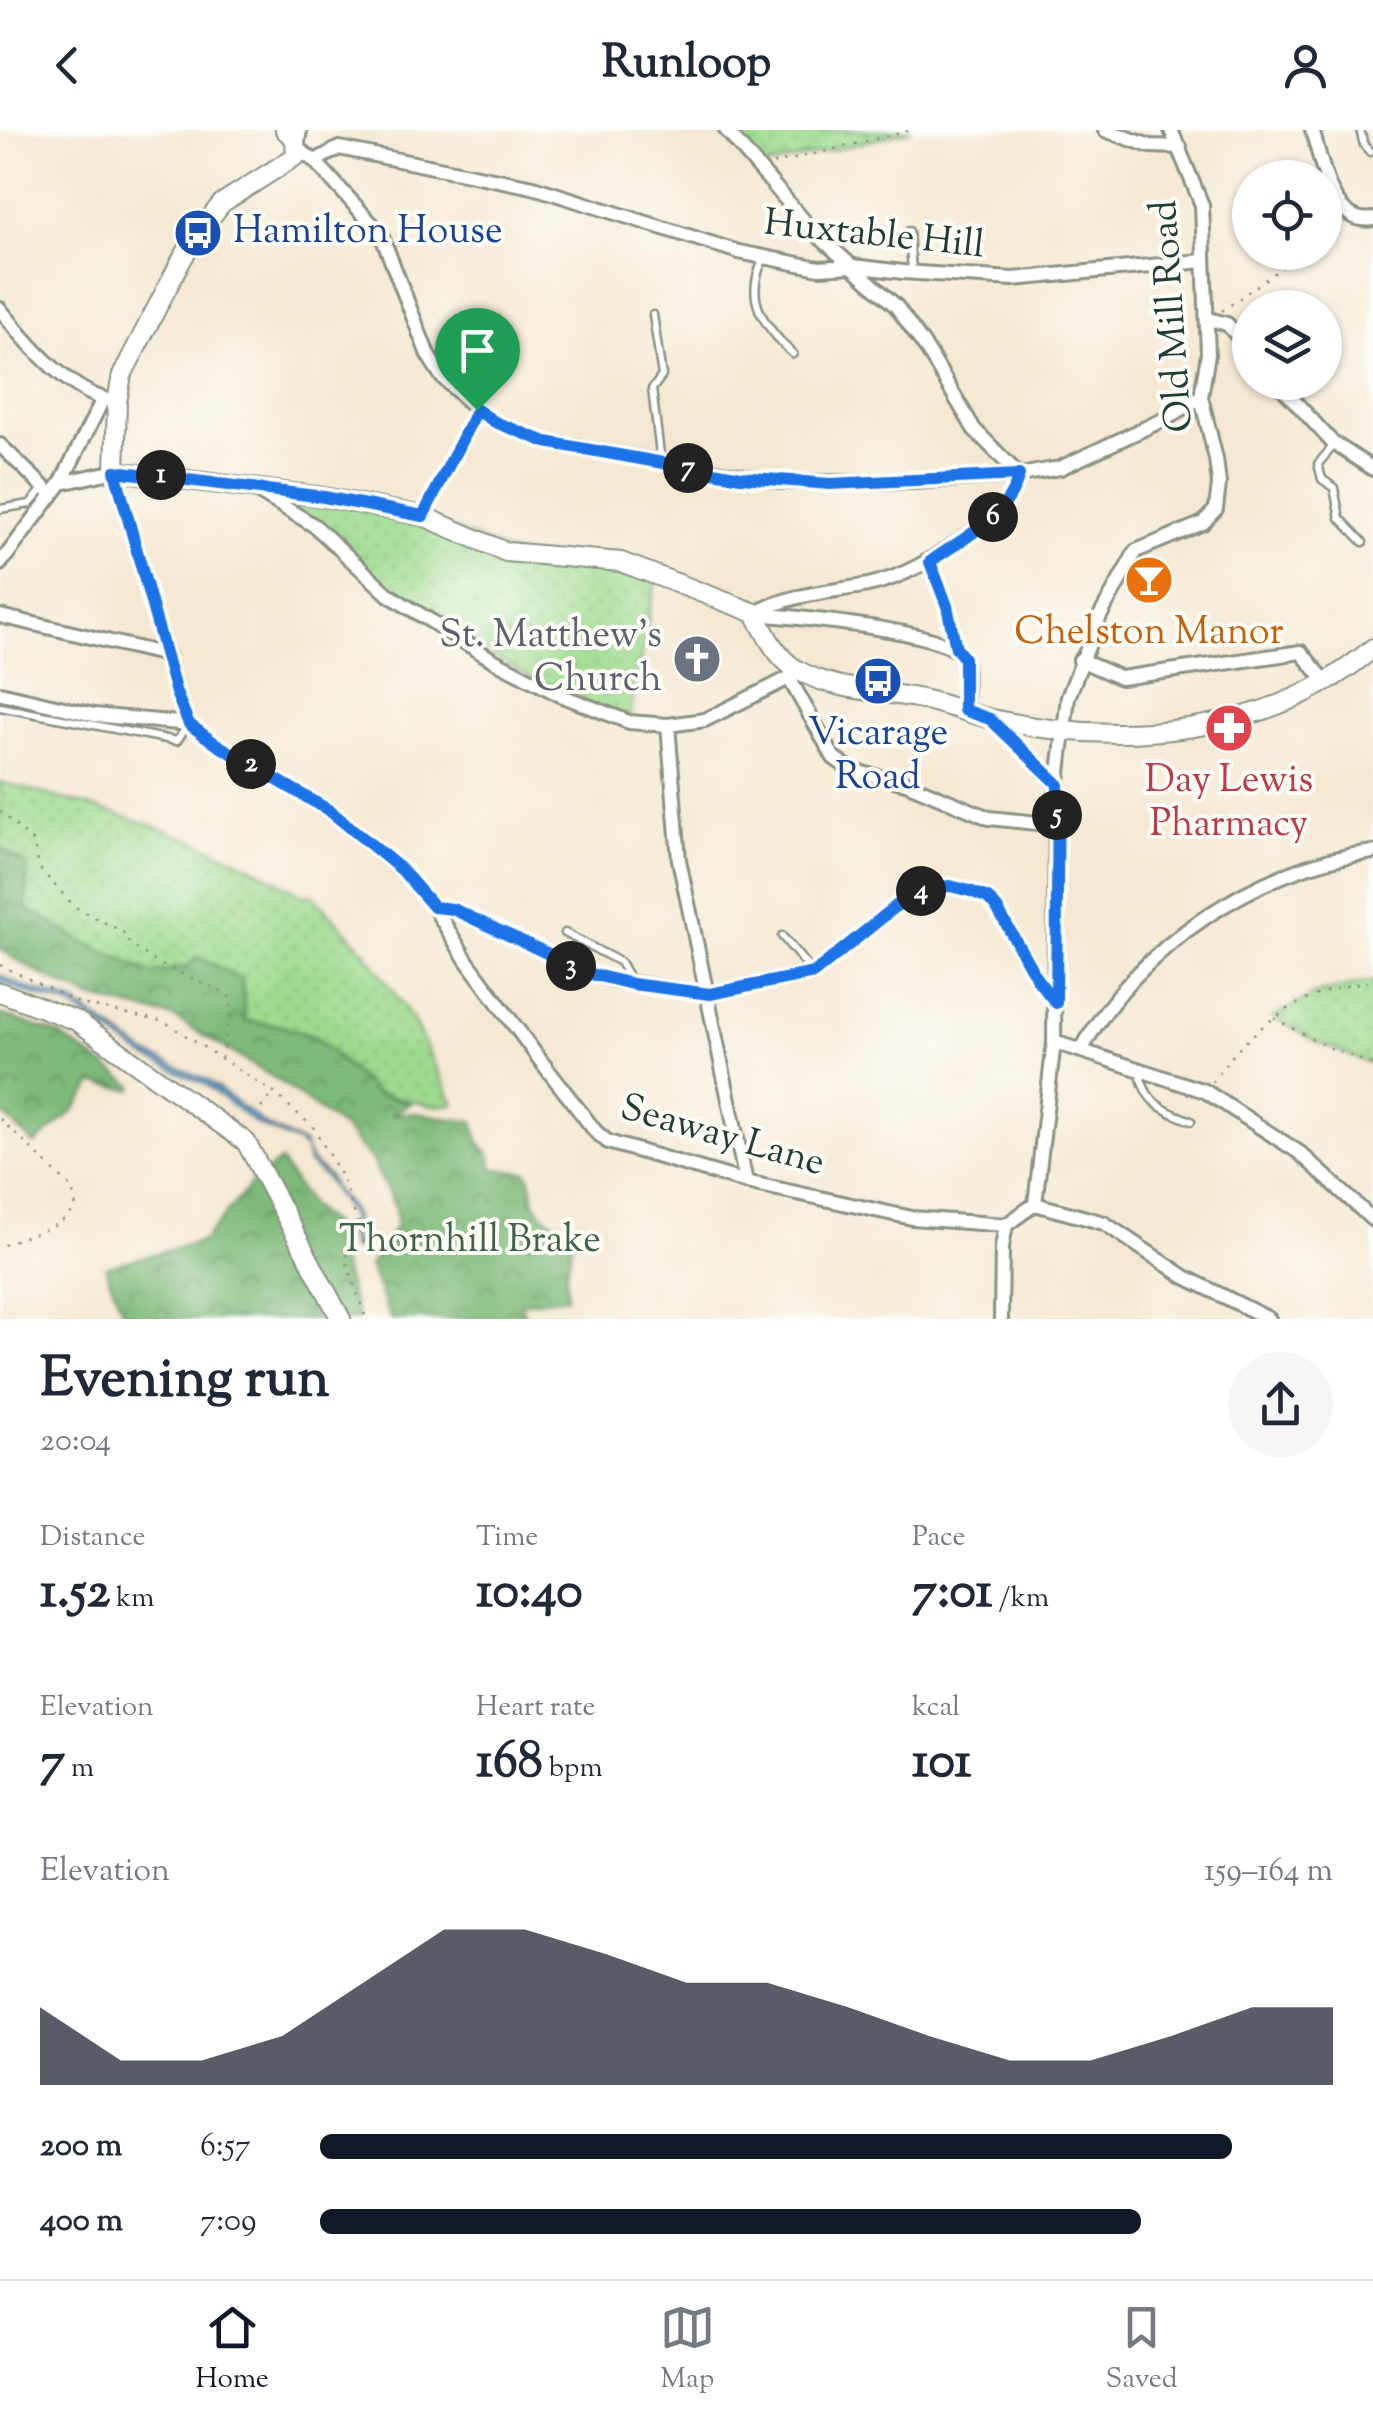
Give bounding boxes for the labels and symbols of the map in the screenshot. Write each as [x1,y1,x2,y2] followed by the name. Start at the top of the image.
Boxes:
[761,198,987,274] street label: Huxtable Hill
[1139,198,1209,434] street label: Old Mill Road
[233,206,503,260] place label: Hamilton House
[172,207,224,259] bus stop icon: Hamilton House
[435,308,520,411] pin
[663,443,713,493] pin: 7
[136,450,186,500] pin: 1
[968,492,1018,542] pin: 6
[1123,554,1175,606] bar icon: Chelston Manor
[1014,607,1284,661] place label: Chelston Manor
[439,610,662,708] place label: St. Matthew's Church
[671,633,723,685] church icon: St. Matthew's Church
[852,655,904,707] bus stop icon: Vicarage Road
[1203,702,1255,754] pharmacy icon: Day Lewis Pharmacy
[808,708,948,806] place label: Vicarage Road
[226,739,276,789] pin: 2
[1145,755,1313,853] place label: Day Lewis Pharmacy
[1032,790,1082,840] pin: 5
[896,866,946,916] pin: 4
[546,941,596,991] pin: 3
[614,1082,830,1192] street label: Seaway Lane
[339,1215,601,1269] park label: Thornhill Brake

